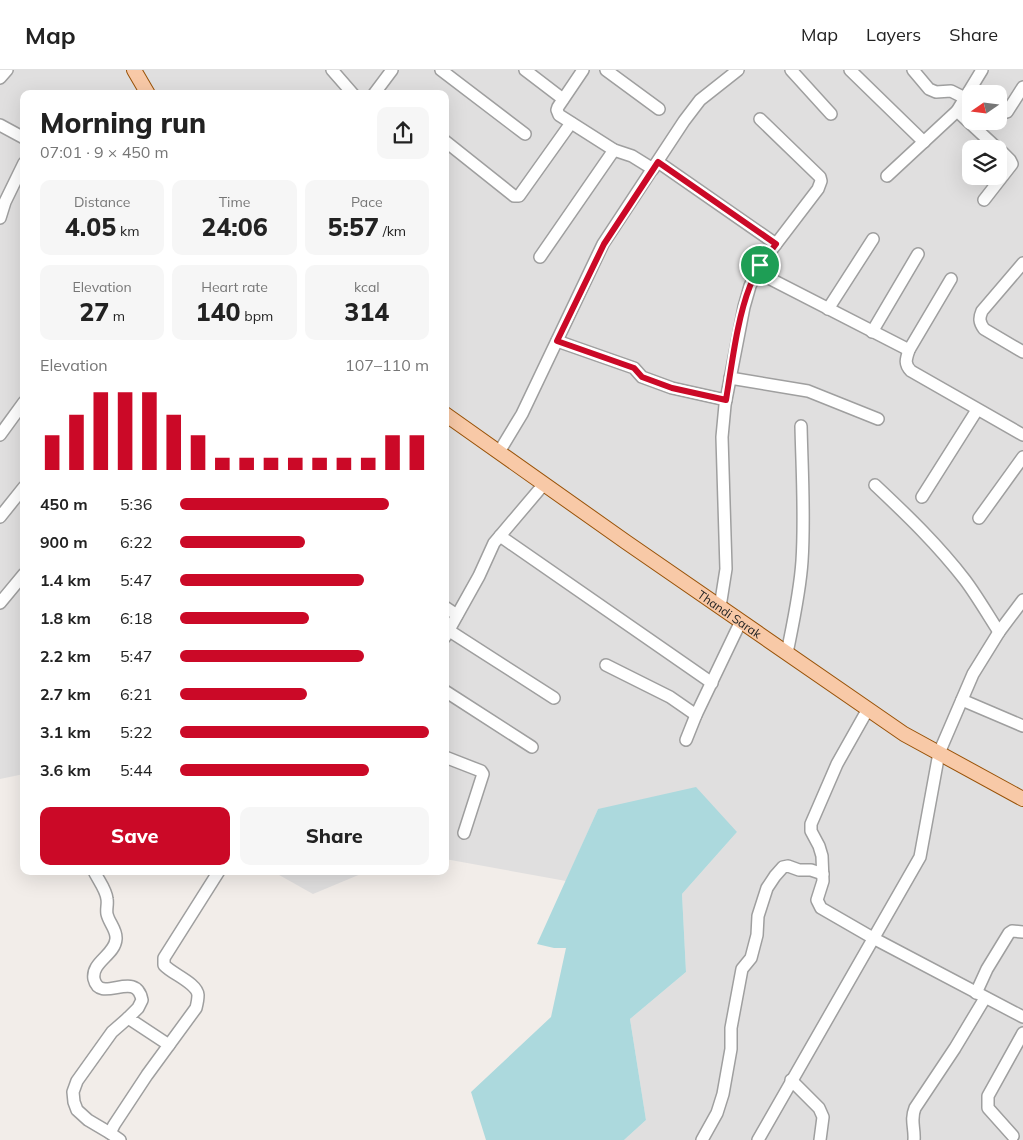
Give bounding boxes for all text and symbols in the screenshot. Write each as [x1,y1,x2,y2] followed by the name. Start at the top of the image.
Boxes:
[25,20,76,50] text: Map
[801,23,838,46] text: Map
[866,23,921,46] text: Layers
[949,23,998,46] text: Share
[962,85,1008,130] north arrow
[962,85,1007,185] map controls
[40,105,206,140] text: Morning run
[377,107,429,159] button: share
[962,140,1007,185] button: layers
[40,142,169,162] text: 07:01 · 9 × 450 m
[74,193,130,211] text: Distance
[219,193,250,211] text: Time
[351,193,383,211] text: Pace
[65,211,116,242] text: 4.05
[201,211,268,242] text: 24:06
[328,211,379,242] text: 5:57
[116,222,140,240] text: km
[379,222,406,240] text: /km
[739,244,781,286] pin
[746,251,774,279] icon: arrive
[73,278,132,296] text: Elevation
[201,278,268,296] text: Heart rate
[354,278,380,296] text: kcal
[79,296,109,327] text: 27
[196,296,241,327] text: 140
[344,296,389,327] text: 314
[109,307,125,325] text: m
[241,307,273,325] text: bpm
[40,355,108,375] text: Elevation
[345,355,429,375] text: 107–110 m
[40,494,88,514] text: 450 m
[120,494,152,514] text: 5:36
[40,532,88,552] text: 900 m
[120,532,152,552] text: 6:22
[40,570,91,590] text: 1.4 km
[120,570,152,590] text: 5:47
[695,587,765,641] street label: Thandi Sarak
[40,608,91,628] text: 1.8 km
[120,608,152,628] text: 6:18
[40,646,91,666] text: 2.2 km
[120,646,152,666] text: 5:47
[40,684,91,704] text: 2.7 km
[120,684,152,704] text: 6:21
[40,722,91,742] text: 3.1 km
[120,722,152,742] text: 5:22
[40,760,91,780] text: 3.6 km
[120,760,152,780] text: 5:44
[40,807,230,865] button: Save
[240,807,429,865] button: Share

